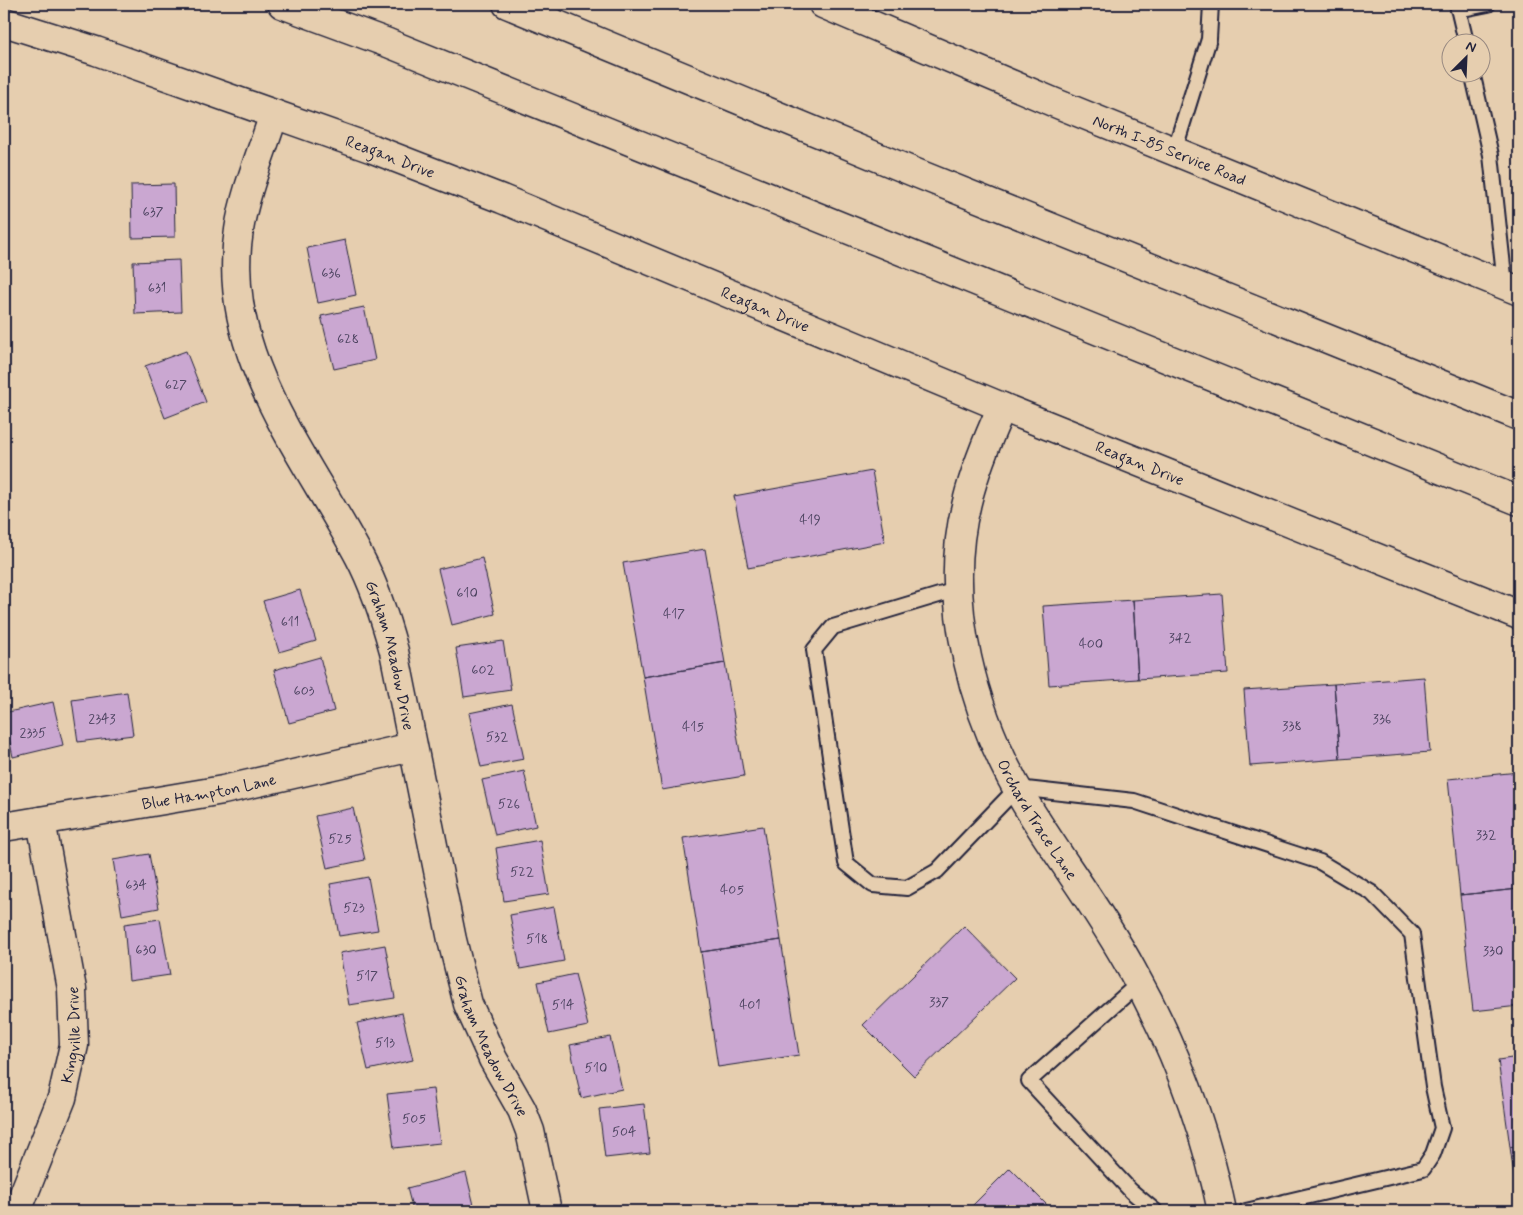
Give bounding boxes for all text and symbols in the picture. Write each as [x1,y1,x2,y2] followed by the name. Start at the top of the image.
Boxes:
[1440,32,1490,82] north arrow
[1463,37,1479,57] text: N
[1090,110,1249,191] street label: North I-85 Service Road
[342,131,438,184] street label: Reagan Drive
[143,203,164,221] house number: 637
[321,264,341,282] house number: 636
[148,279,166,297] house number: 631
[717,282,812,338] street label: Reagan Drive
[337,330,359,348] house number: 628
[165,376,187,394] house number: 627
[1092,437,1187,491] street label: Reagan Drive
[799,511,821,529] house number: 419
[360,577,419,732] street label: Graham Meadow Drive
[456,584,478,602] house number: 610
[663,605,685,623] house number: 417
[281,613,299,631] house number: 611
[1168,629,1192,647] house number: 342
[1079,635,1103,653] house number: 400
[471,661,495,679] house number: 602
[294,682,315,700] house number: 603
[88,710,116,728] house number: 2343
[1373,710,1391,728] house number: 336
[1282,717,1302,735] house number: 338
[682,718,704,736] house number: 415
[20,724,46,742] house number: 2335
[486,728,508,746] house number: 532
[992,756,1082,884] street label: Orchard Trace Lane
[140,769,279,816] street label: Blue Hampton Lane
[498,795,520,813] house number: 526
[1476,826,1496,844] house number: 332
[328,830,352,848] house number: 525
[510,863,534,881] house number: 522
[125,876,147,894] house number: 634
[720,881,744,899] house number: 405
[343,899,365,917] house number: 523
[526,930,548,948] house number: 518
[135,941,157,959] house number: 630
[1483,942,1503,960] house number: 330
[356,967,378,985] house number: 517
[449,973,532,1120] street label: Graham Meadow Drive
[57,986,86,1085] street label: Kingville Drive
[929,993,949,1011] house number: 337
[552,996,574,1014] house number: 514
[739,996,761,1014] house number: 401
[375,1034,395,1052] house number: 513
[585,1059,607,1077] house number: 510
[402,1110,426,1128] house number: 505
[612,1123,636,1141] house number: 504

